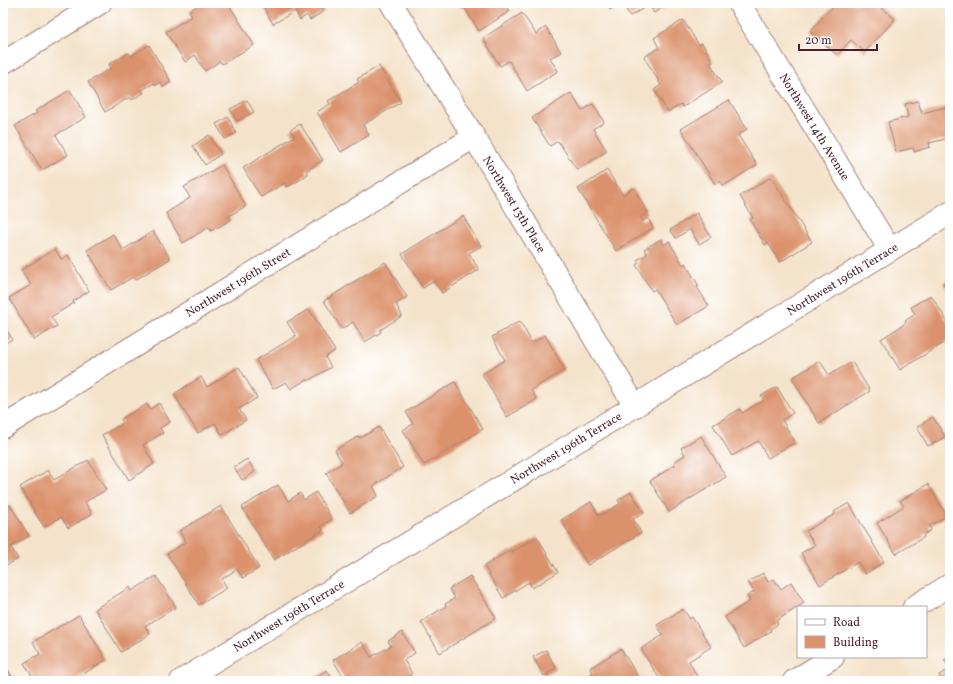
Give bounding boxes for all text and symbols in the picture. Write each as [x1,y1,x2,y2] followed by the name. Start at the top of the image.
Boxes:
[799,26,877,52] scale bar
[805,33,832,49] text: 20 m
[775,71,853,184] street label: Northwest 14th Avenue
[478,153,549,256] street label: Northwest 13th Place
[784,239,902,320] street label: Northwest 196th Terrace
[183,245,294,322] street label: Northwest 196th Street
[508,409,625,489] street label: Northwest 196th Terrace
[231,576,348,657] street label: Northwest 196th Terrace
[797,606,927,658] legend
[833,615,860,631] text: Road
[833,635,878,651] text: Building

